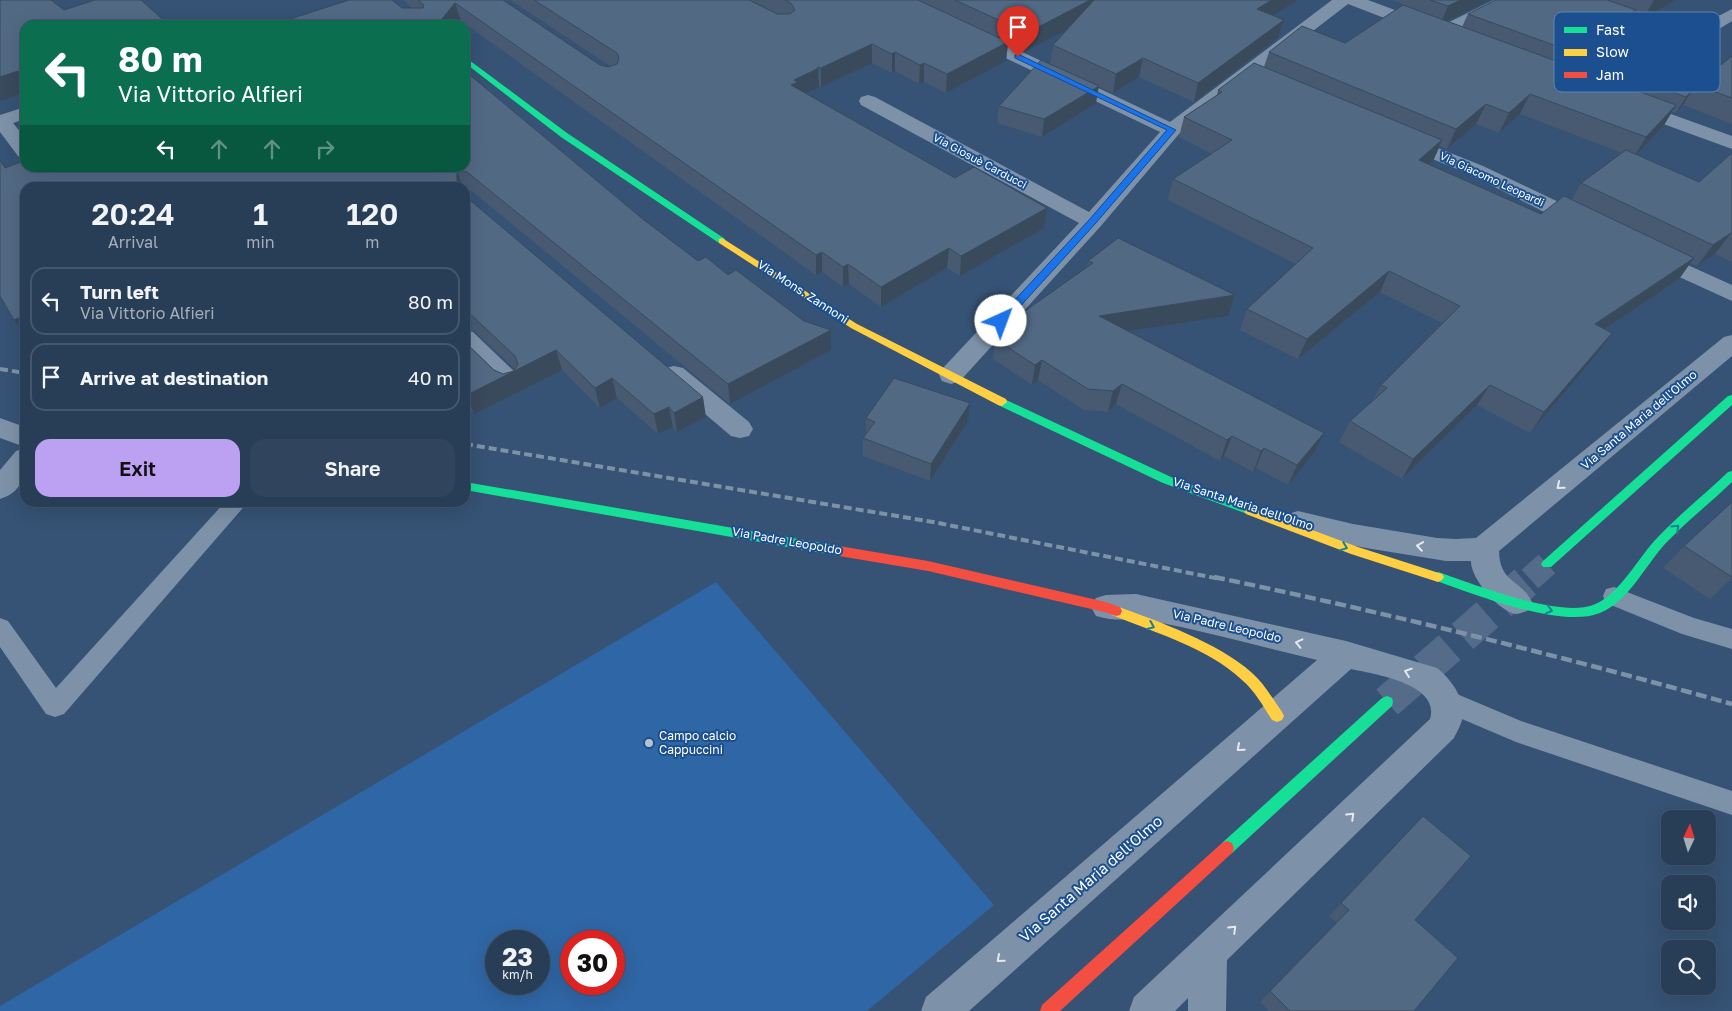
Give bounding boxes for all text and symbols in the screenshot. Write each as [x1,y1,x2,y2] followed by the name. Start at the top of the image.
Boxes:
[997,6,1039,57] pin
[1554,12,1720,92] legend
[1004,13,1032,41] icon: arrive
[1596,21,1625,38] text: Fast
[118,38,203,80] text: 80 m
[35,40,100,105] icon: left
[1596,43,1629,60] text: Slow
[1596,66,1624,83] text: Jam
[118,80,303,107] text: Via Vittorio Alfieri
[931,130,1029,191] street label: Via Giosuè Carducci
[152,135,180,163] icon: left
[205,135,233,163] icon: ahead
[258,135,286,163] icon: ahead
[311,135,339,163] icon: right
[1438,149,1547,209] street label: Via Giacomo Leopardi
[92,196,175,232] text: 20:24
[253,196,268,232] text: 1
[346,196,398,232] text: 120
[108,232,158,252] text: Arrival
[246,232,275,252] text: min
[365,232,379,252] text: m
[755,257,852,327] street label: Via Mons. Zannoni
[80,280,159,303] text: Turn left
[37,287,65,315] icon: left
[408,290,453,313] text: 80 m
[974,294,1026,346] position arrow
[80,303,215,323] text: Via Vittorio Alfieri
[37,363,65,391] icon: arrive
[80,366,268,389] text: Arrive at destination
[408,366,453,389] text: 40 m
[1578,367,1700,473] street label: Via Santa Maria dell'Olmo
[35,439,240,497] button: Exit
[250,439,455,497] button: Share
[1171,474,1315,533] street label: Via Santa Maria dell'Olmo
[1557,481,1566,489] one-way arrow
[731,523,843,558] street label: Via Padre Leopoldo
[1670,525,1679,534] one-way arrow
[1339,541,1348,551] one-way arrow
[1416,541,1424,552] one-way arrow
[1545,604,1554,615] one-way arrow
[1171,606,1283,645] street label: Via Padre Leopoldo
[1146,619,1155,630] one-way arrow
[1295,638,1304,649] one-way arrow
[1404,668,1413,678] one-way arrow
[659,728,736,757] place label: Campo calcio Cappuccini
[643,737,655,749] marker: Campo calcio Cappuccini
[1237,742,1246,751] one-way arrow
[1661,810,1716,865] north arrow
[1661,810,1716,995] map controls
[1015,811,1166,945] street label: Via Santa Maria dell'Olmo
[1345,813,1354,822] one-way arrow
[1661,875,1716,930] button: sound
[1228,926,1237,935] one-way arrow
[560,930,625,995] speed limit sign: 30
[1661,940,1716,995] button: search
[502,941,533,972] text: 23
[996,953,1005,962] one-way arrow
[502,967,533,982] text: km/h

